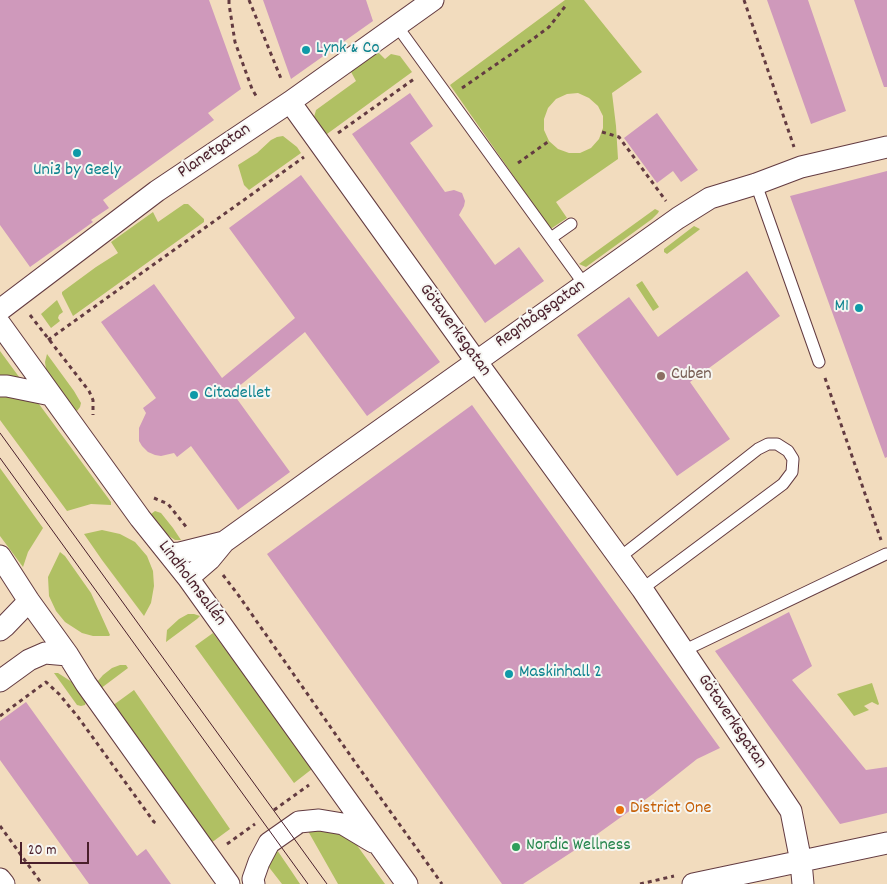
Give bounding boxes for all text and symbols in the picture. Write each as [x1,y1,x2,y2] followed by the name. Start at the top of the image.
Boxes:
[316,39,379,61] place label: Lynk & Co
[300,44,312,56] marker: Lynk & Co
[174,120,256,184] street label: Planetgatan
[71,147,83,159] marker: Uni3 by Geely
[33,161,121,183] place label: Uni3 by Geely
[492,276,590,354] street label: Regnbågsgatan
[413,281,495,381] street label: Götaverksgatan
[835,297,849,319] place label: M1
[853,302,865,314] marker: M1
[671,365,712,387] place label: Cuben
[655,370,667,382] marker: Cuben
[204,384,271,406] place label: Citadellet
[188,389,200,401] marker: Citadellet
[152,537,230,631] street label: Lindholmsallén
[519,663,602,685] place label: Maskinhall 2
[503,668,515,680] marker: Maskinhall 2
[692,671,770,773] street label: Götaverksgatan
[630,799,711,821] place label: District One
[614,804,626,816] marker: District One
[22,832,91,864] scale bar
[526,836,631,858] place label: Nordic Wellness
[28,840,56,862] text: 20 m
[510,841,522,853] marker: Nordic Wellness

